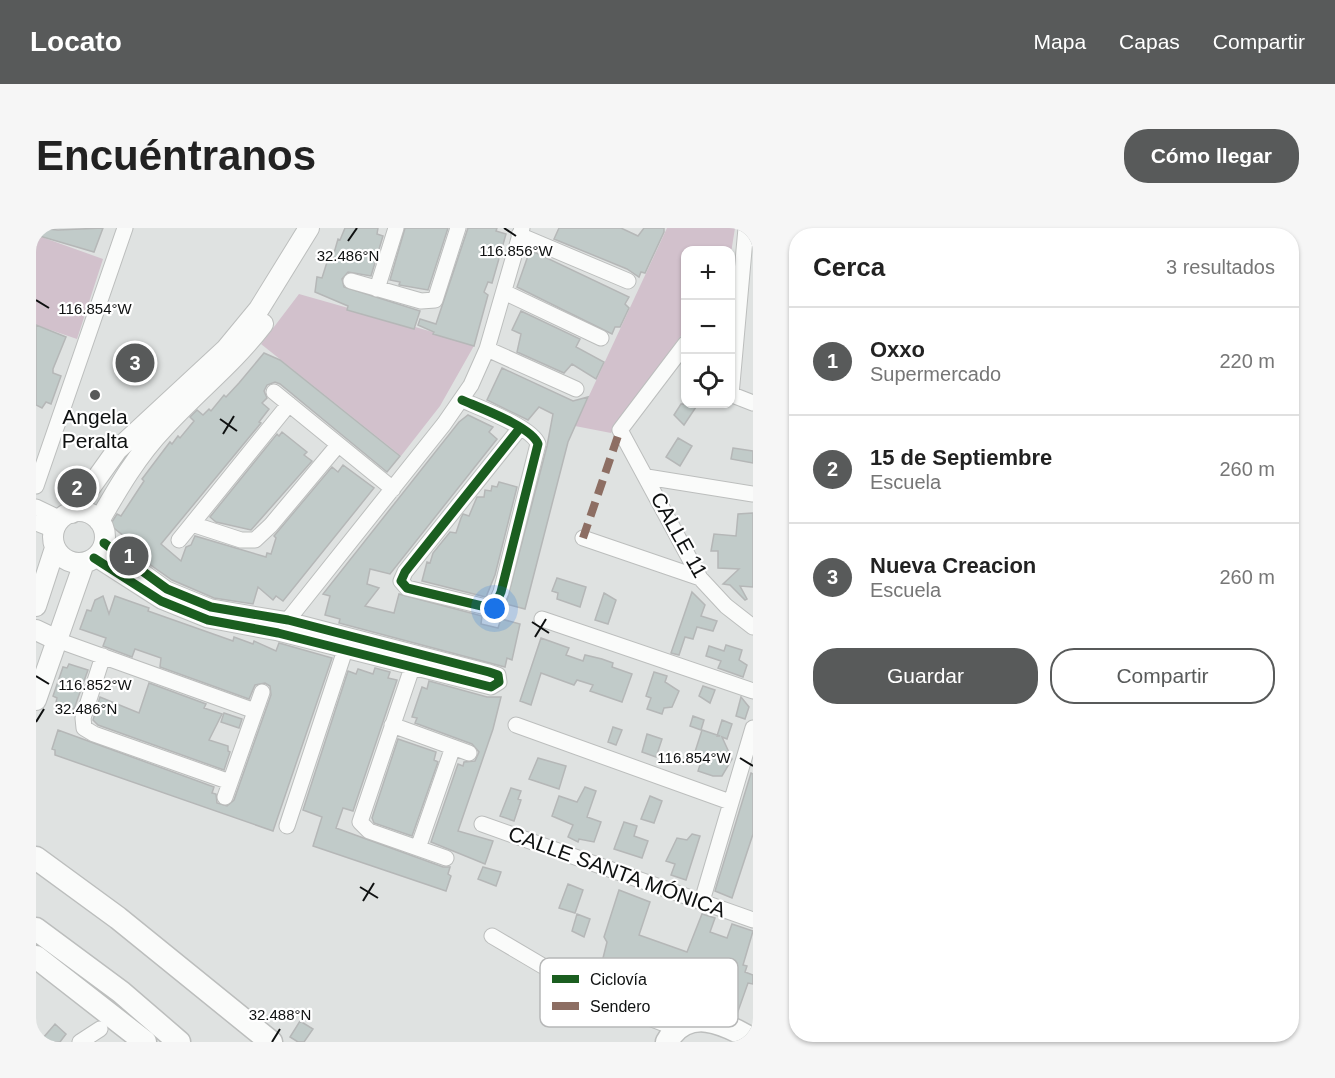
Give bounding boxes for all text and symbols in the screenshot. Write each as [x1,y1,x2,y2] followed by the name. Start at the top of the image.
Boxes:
[30,26,122,57] text: Locato
[1034,30,1086,53] text: Mapa
[1119,30,1180,53] text: Capas
[1213,30,1305,53] text: Compartir
[1124,129,1299,183] button: Cómo llegar
[36,132,316,179] text: Encuéntranos
[479,242,553,259] text: 116.856°W
[681,246,735,408] map controls
[681,246,735,300] button: +
[317,247,379,264] text: 32.486°N
[813,252,885,282] text: Cerca
[1166,256,1275,278] text: 3 resultados
[58,300,132,317] text: 116.854°W
[681,300,735,354] button: −
[870,337,925,362] text: Oxxo
[116,340,154,386] pin: 3
[827,350,838,372] text: 1
[1219,350,1275,372] text: 220 m
[681,354,735,408] button: locate
[870,363,1001,385] text: Supermercado
[88,388,102,402] marker: Angela Peralta
[62,405,129,452] place label: Angela Peralta
[870,445,1052,470] text: 15 de Septiembre
[827,458,838,480] text: 2
[1219,458,1275,480] text: 260 m
[58,466,96,510] pin: 2
[870,471,941,493] text: Escuela
[647,488,712,582] street label: CALLE 11
[110,534,148,578] pin: 1
[870,553,1036,578] text: Nueva Creacion
[827,566,838,588] text: 3
[1219,566,1275,588] text: 260 m
[870,579,941,601] text: Escuela
[480,594,509,623] your location
[813,648,1038,704] button: Guardar
[1050,648,1275,704] button: Compartir
[58,676,132,693] text: 116.852°W
[55,700,117,717] text: 32.486°N
[657,749,731,766] text: 116.854°W
[505,821,729,922] street label: CALLE SANTA MÓNICA
[540,958,738,1027] legend
[590,971,647,988] text: Ciclovía
[590,998,651,1015] text: Sendero
[249,1006,311,1023] text: 32.488°N

